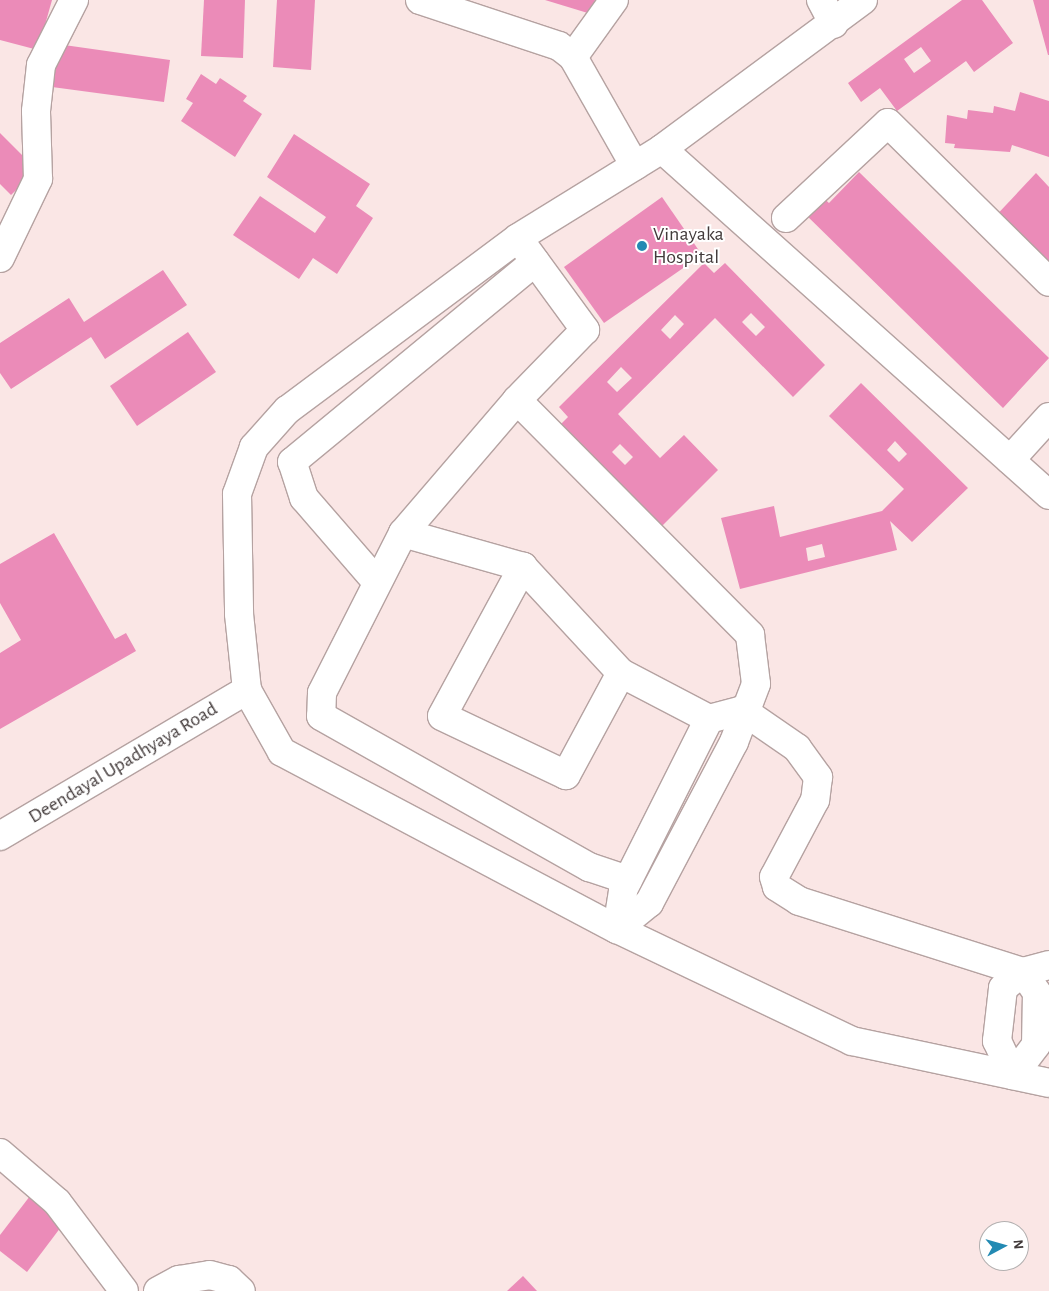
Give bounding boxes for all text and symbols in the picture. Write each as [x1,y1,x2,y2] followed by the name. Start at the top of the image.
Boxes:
[653,223,724,270] place label: Vinayaka Hospital
[635,239,649,253] marker: Vinayaka Hospital
[24,697,222,829] street label: Deendayal Upadhyaya Road
[979,1221,1029,1271] north arrow
[1010,1239,1025,1250] text: N

